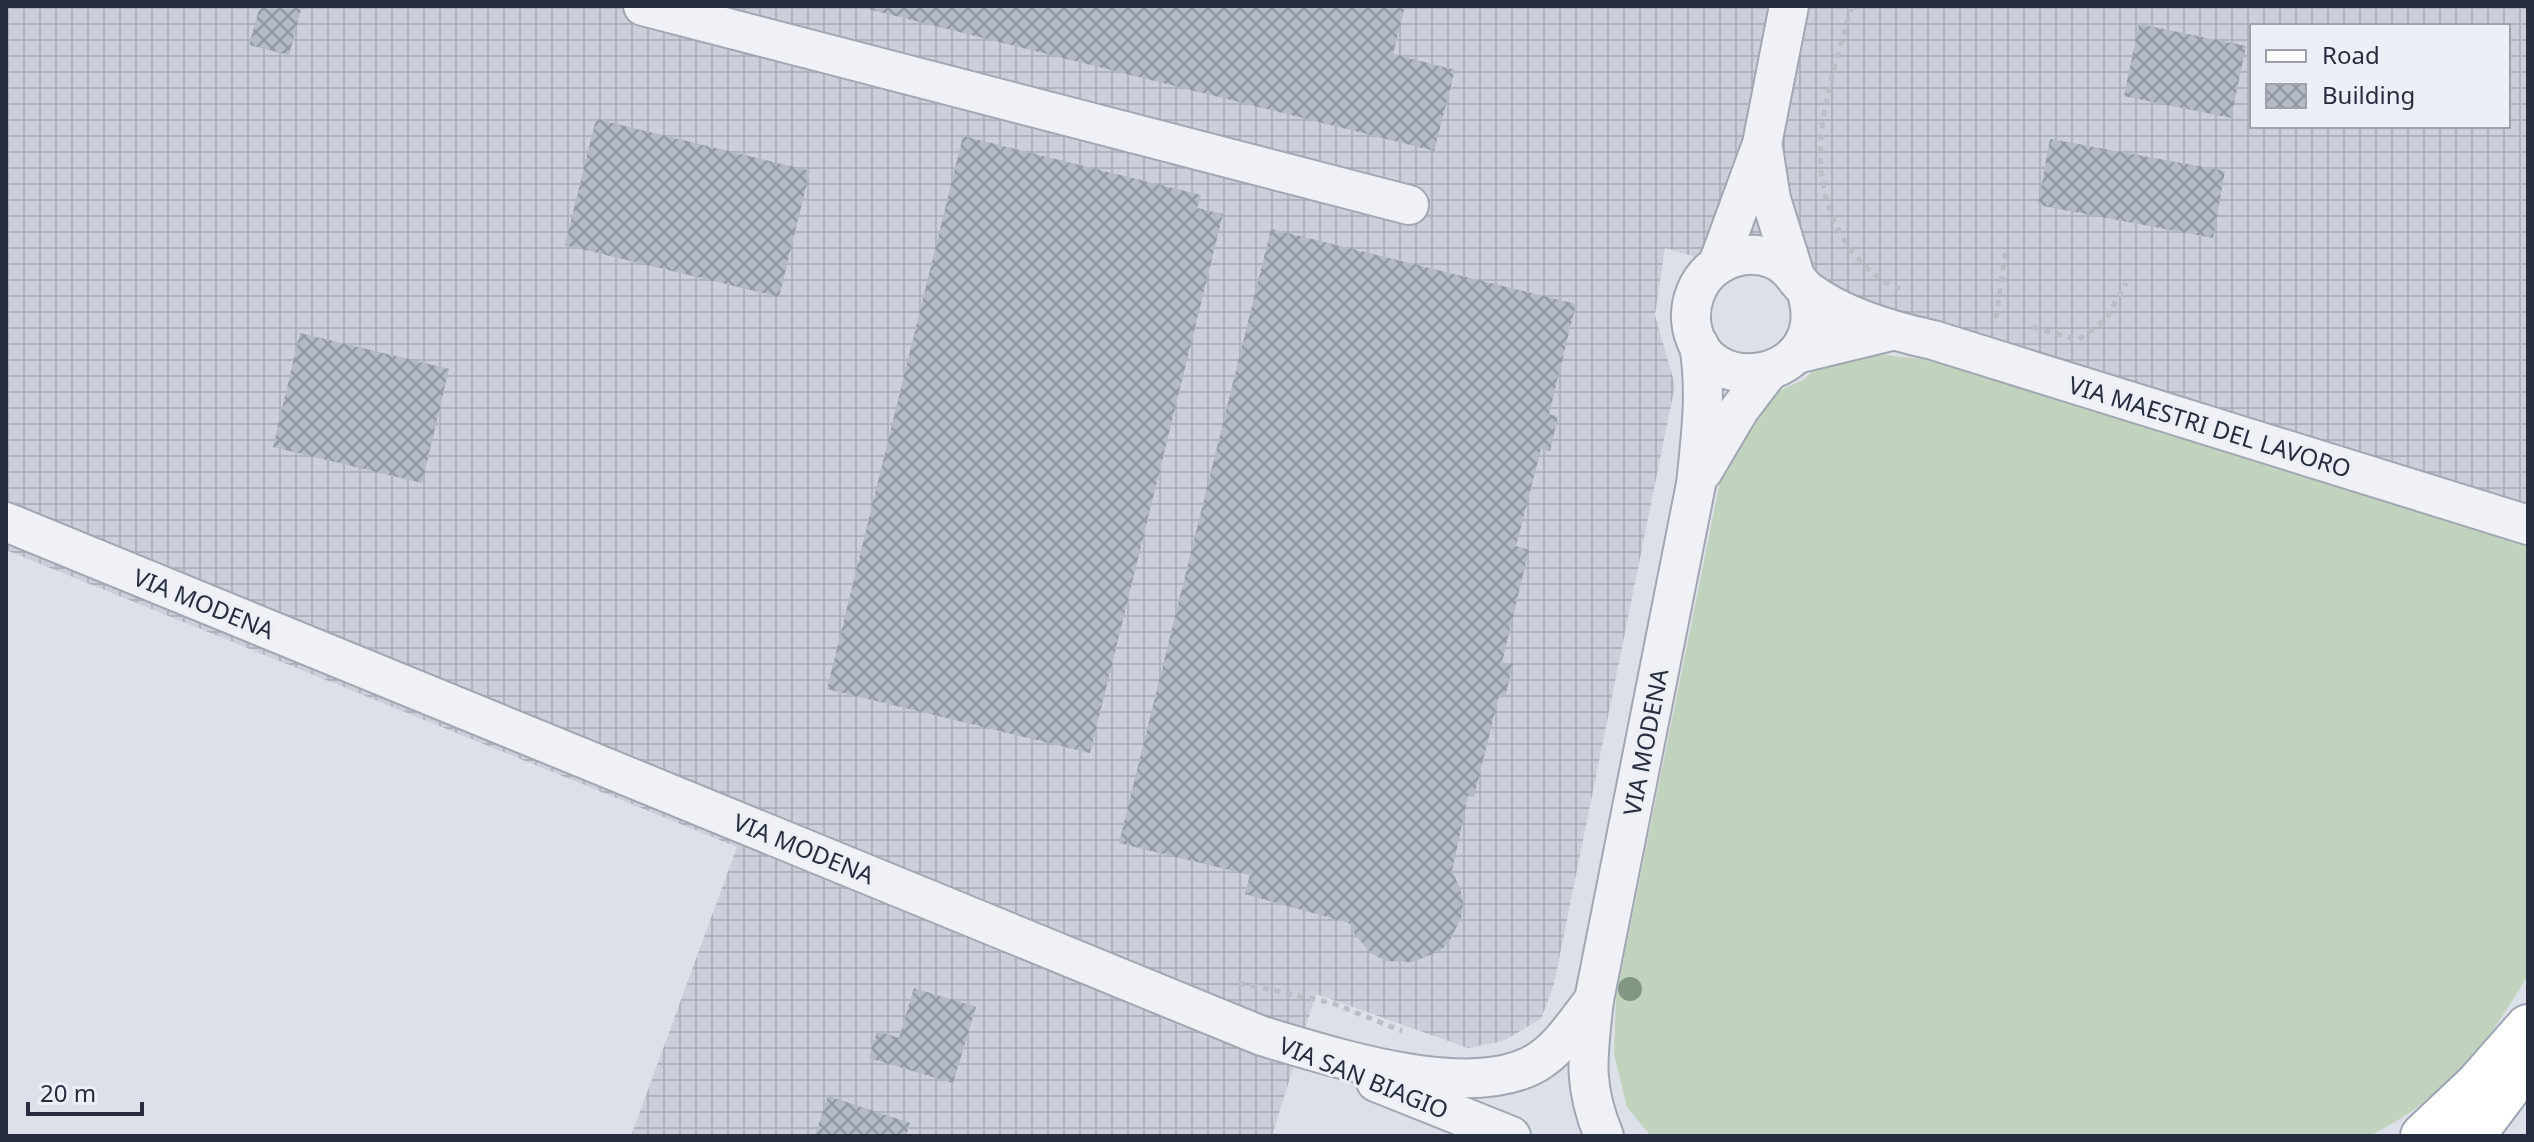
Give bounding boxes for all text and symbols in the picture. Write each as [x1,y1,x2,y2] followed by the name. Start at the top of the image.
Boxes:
[2250,24,2510,128] legend
[2322,38,2380,71] text: Road
[2322,78,2415,111] text: Building
[2065,367,2355,485] street label: VIA MAESTRI DEL LAVORO
[129,560,280,646] street label: VIA MODENA
[1615,665,1676,818] street label: VIA MODENA
[729,805,880,891] street label: VIA MODENA
[1274,1028,1454,1126] street label: VIA SAN BIAGIO
[28,1066,142,1116] scale bar
[40,1076,96,1109] text: 20 m

